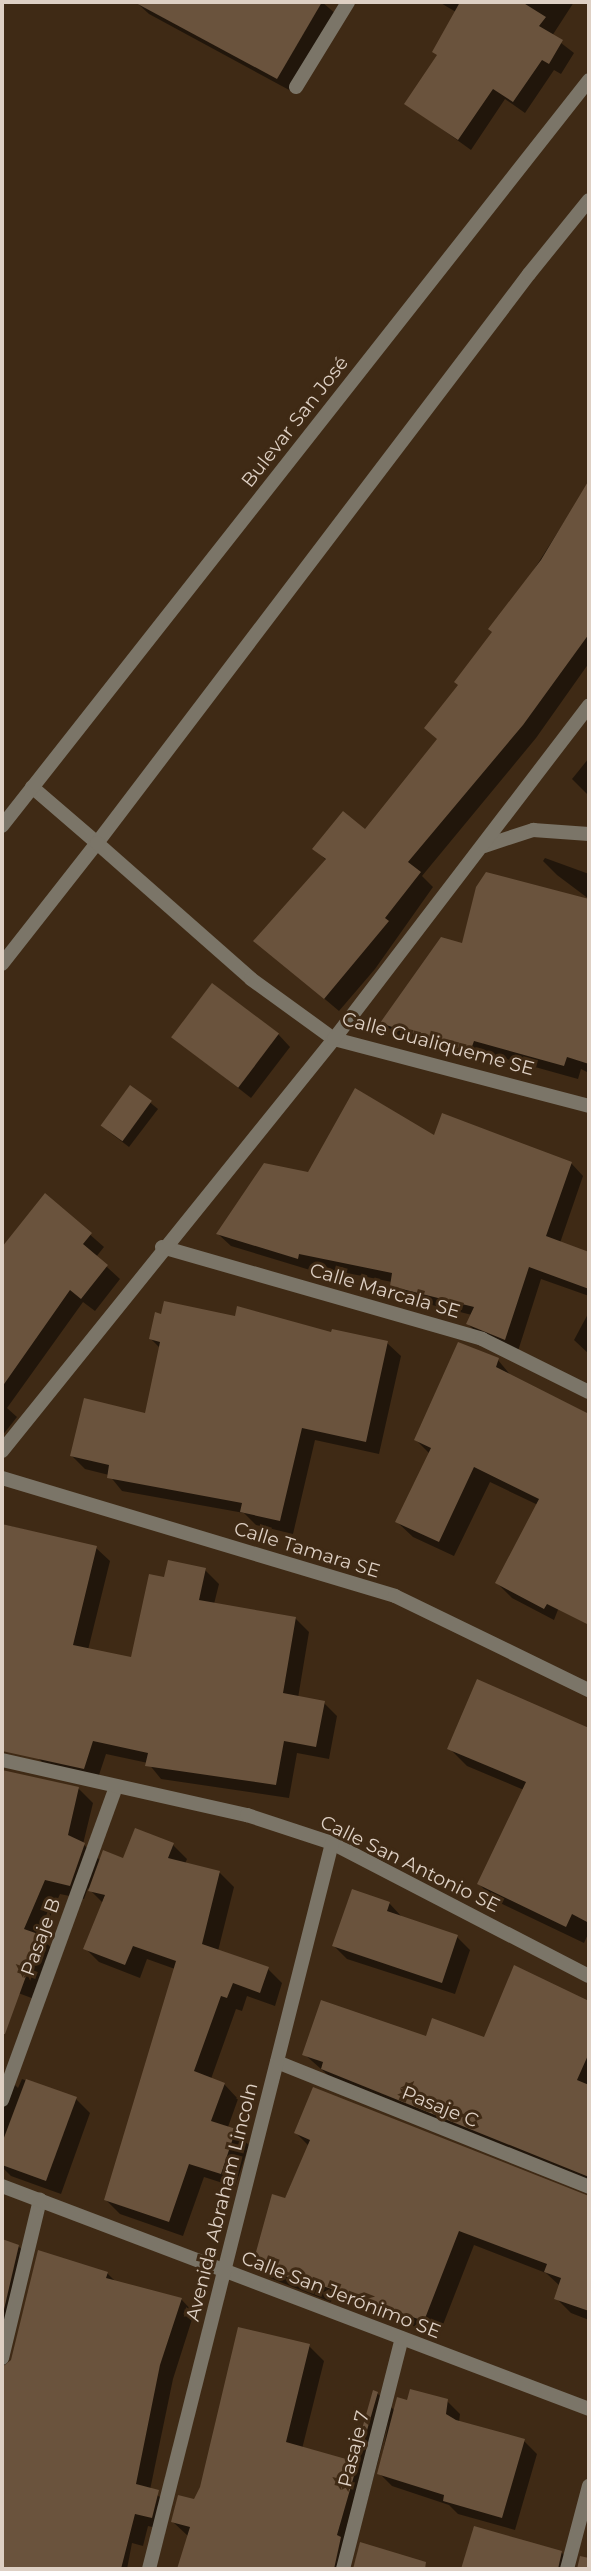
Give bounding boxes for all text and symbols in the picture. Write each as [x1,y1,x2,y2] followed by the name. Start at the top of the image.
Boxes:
[237,352,353,492] street label: Bulevar San José
[339,1007,537,1081] street label: Calle Gualiqueme SE
[307,1259,463,1323] street label: Calle Marcala SE
[231,1517,383,1583] street label: Calle Tamara SE
[317,1811,503,1917] street label: Calle San Antonio SE
[16,1895,66,1979] street label: Pasaje B
[181,2080,263,2324] street label: Avenida Abraham Lincoln
[399,2081,481,2133] street label: Pasaje C
[238,2246,444,2344] street label: Calle San Jerónimo SE
[334,2408,374,2490] street label: Pasaje 7

